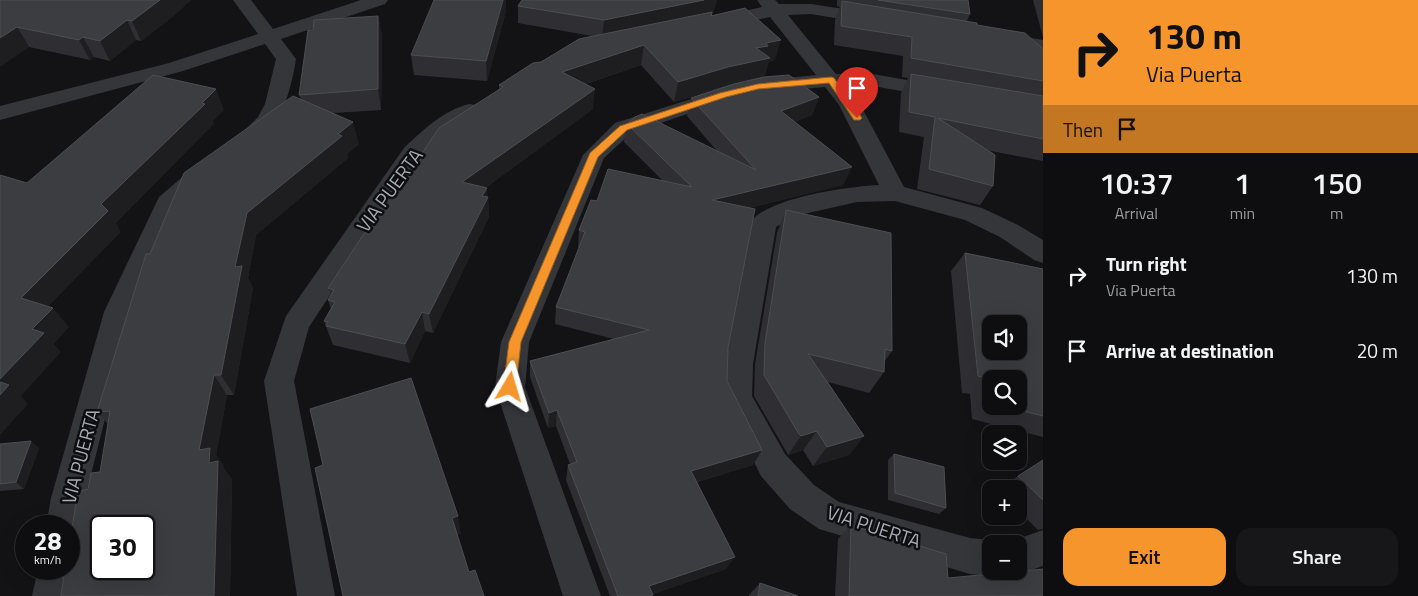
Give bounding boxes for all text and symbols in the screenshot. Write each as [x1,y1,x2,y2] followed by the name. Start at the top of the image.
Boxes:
[1146,9,1242,63] text: 130 m
[1063,20,1128,85] icon: right
[1146,57,1242,91] text: Via Puerta
[836,67,878,118] pin
[843,74,871,102] icon: arrive
[1063,115,1103,144] text: Then
[1113,115,1141,143] icon: arrive
[349,142,429,238] street label: VIA PUERTA
[1099,160,1174,206] text: 10:37
[1234,160,1251,206] text: 1
[1311,160,1362,206] text: 150
[1115,201,1158,225] text: Arrival
[1230,201,1255,225] text: min
[1330,201,1343,225] text: m
[1106,249,1187,278] text: Turn right
[1346,261,1398,290] text: 130 m
[1063,262,1091,290] icon: right
[1106,278,1176,302] text: Via Puerta
[982,315,1027,580] map controls
[982,315,1027,360] button: sound
[1106,336,1274,365] text: Arrive at destination
[1357,336,1398,365] text: 20 m
[1063,337,1091,365] icon: arrive
[483,360,535,412] position arrow
[982,370,1027,415] button: search
[53,405,107,507] street label: VIA PUERTA
[982,425,1027,470] button: layers
[982,480,1027,525] button: +
[823,497,925,555] street label: VIA PUERTA
[90,515,155,580] speed limit sign: 30
[33,522,62,560] text: 28
[1063,528,1226,586] button: Exit
[1236,528,1398,586] button: Share
[982,535,1027,580] button: −
[34,550,61,569] text: km/h

